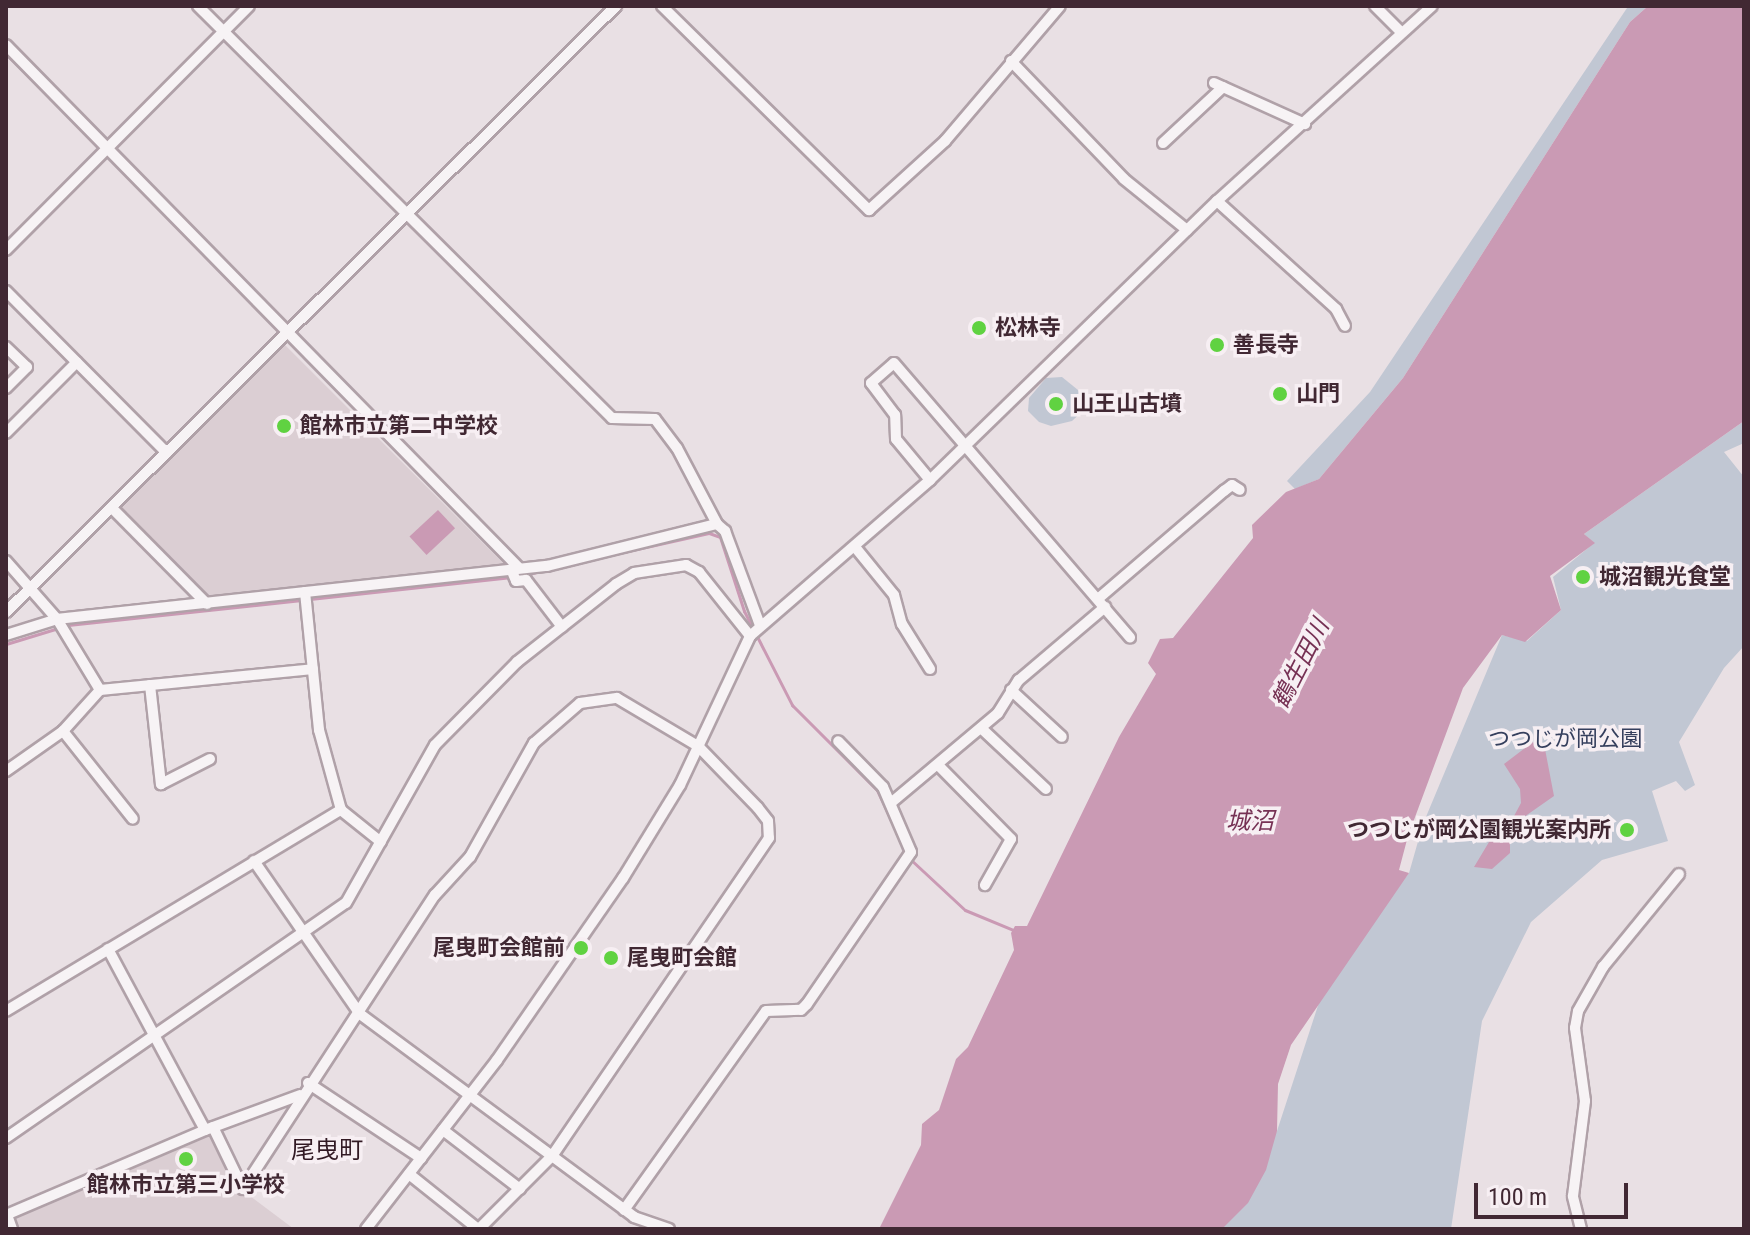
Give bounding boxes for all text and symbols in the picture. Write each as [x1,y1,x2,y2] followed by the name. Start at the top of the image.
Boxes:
[995,315,1061,341] place label: 松林寺
[970,319,988,337] marker: 松林寺
[1233,332,1299,358] place label: 善長寺
[1208,336,1226,354] marker: 善長寺
[1296,381,1340,407] place label: 山門
[1271,385,1289,403] marker: 山門
[1072,391,1182,417] place label: 山王山古墳
[1047,395,1065,413] marker: 山王山古墳
[300,413,498,439] place label: 館林市立第二中学校
[275,417,293,435] marker: 館林市立第二中学校
[1599,564,1731,590] place label: 城沼観光食堂
[1574,568,1592,586] marker: 城沼観光食堂
[1266,615,1336,713] water label: 鶴生田川
[1488,726,1642,752] park label: つつじが岡公園
[1226,808,1274,836] water label: 城沼
[1347,817,1611,843] place label: つつじが岡公園観光案内所
[1618,821,1636,839] marker: つつじが岡公園観光案内所
[433,935,565,961] place label: 尾曳町会館前
[572,939,590,957] marker: 尾曳町会館前
[627,945,737,971] place label: 尾曳町会館
[602,949,620,967] marker: 尾曳町会館
[291,1137,363,1165] district label: 尾曳町
[177,1150,195,1168] marker: 館林市立第三小学校
[1478,1167,1632,1217] scale bar
[87,1172,285,1198] place label: 館林市立第三小学校
[1488,1183,1547,1211] text: 100 m

